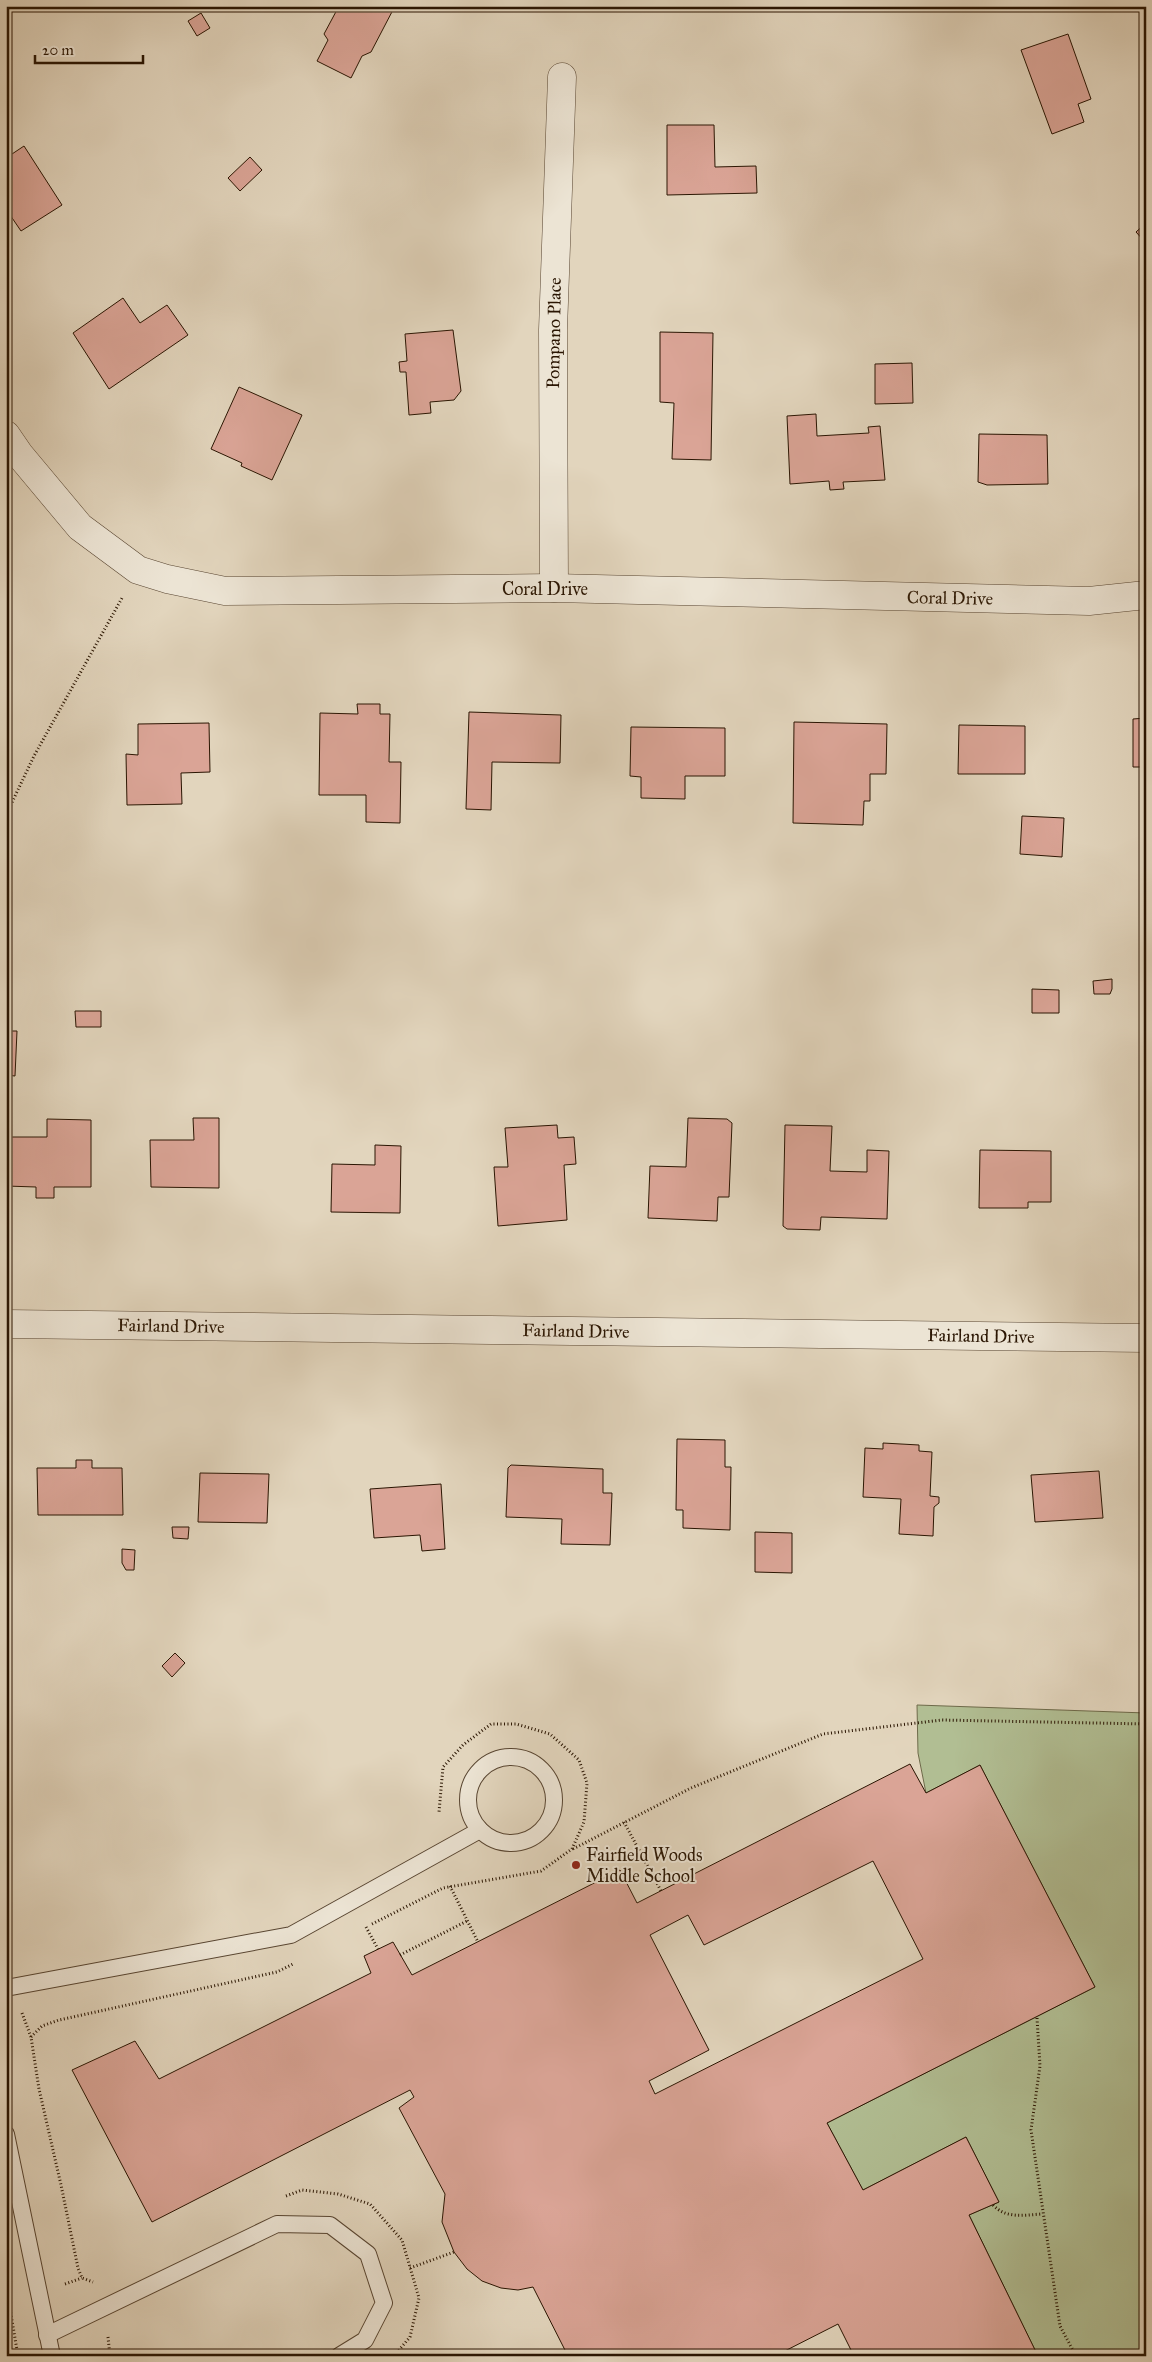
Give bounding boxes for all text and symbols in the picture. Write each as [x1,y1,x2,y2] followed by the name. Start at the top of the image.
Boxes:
[35,32,142,64] scale bar
[42,41,74,59] text: 20 m
[542,277,566,389] street label: Pompano Place
[502,578,588,600] street label: Coral Drive
[907,586,993,610] street label: Coral Drive
[117,1314,225,1338] street label: Fairland Drive
[522,1319,630,1343] street label: Fairland Drive
[927,1324,1035,1348] street label: Fairland Drive
[586,1844,703,1887] place label: Fairfield Woods Middle School
[570,1859,582,1871] marker: Fairfield Woods Middle School

